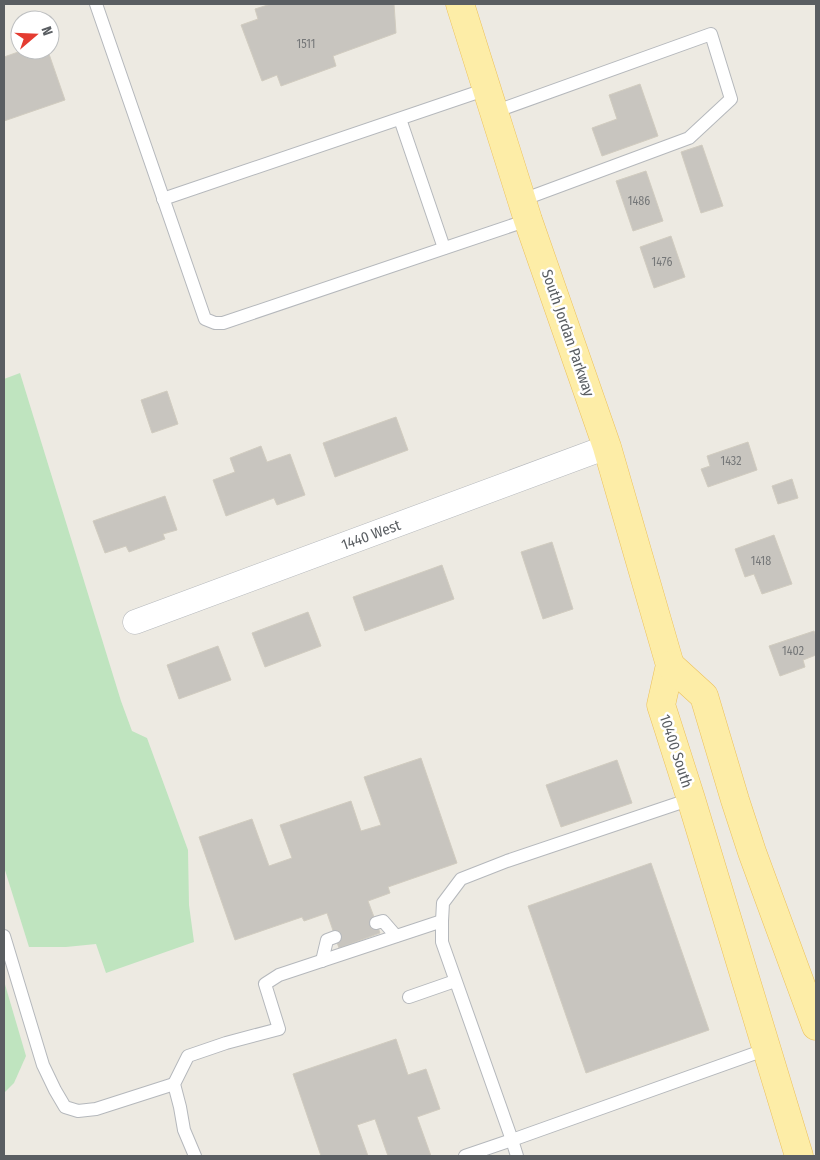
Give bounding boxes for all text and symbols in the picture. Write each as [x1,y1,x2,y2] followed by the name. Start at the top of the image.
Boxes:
[10,10,60,60] north arrow
[37,24,56,38] text: N
[297,37,315,51] house number: 1511
[628,194,650,208] house number: 1486
[652,255,672,269] house number: 1476
[538,267,598,399] street label: South Jordan Parkway
[721,454,741,468] house number: 1432
[339,516,403,554] street label: 1440 West
[751,554,771,568] house number: 1418
[782,644,804,658] house number: 1402
[656,712,696,790] street label: 10400 South

